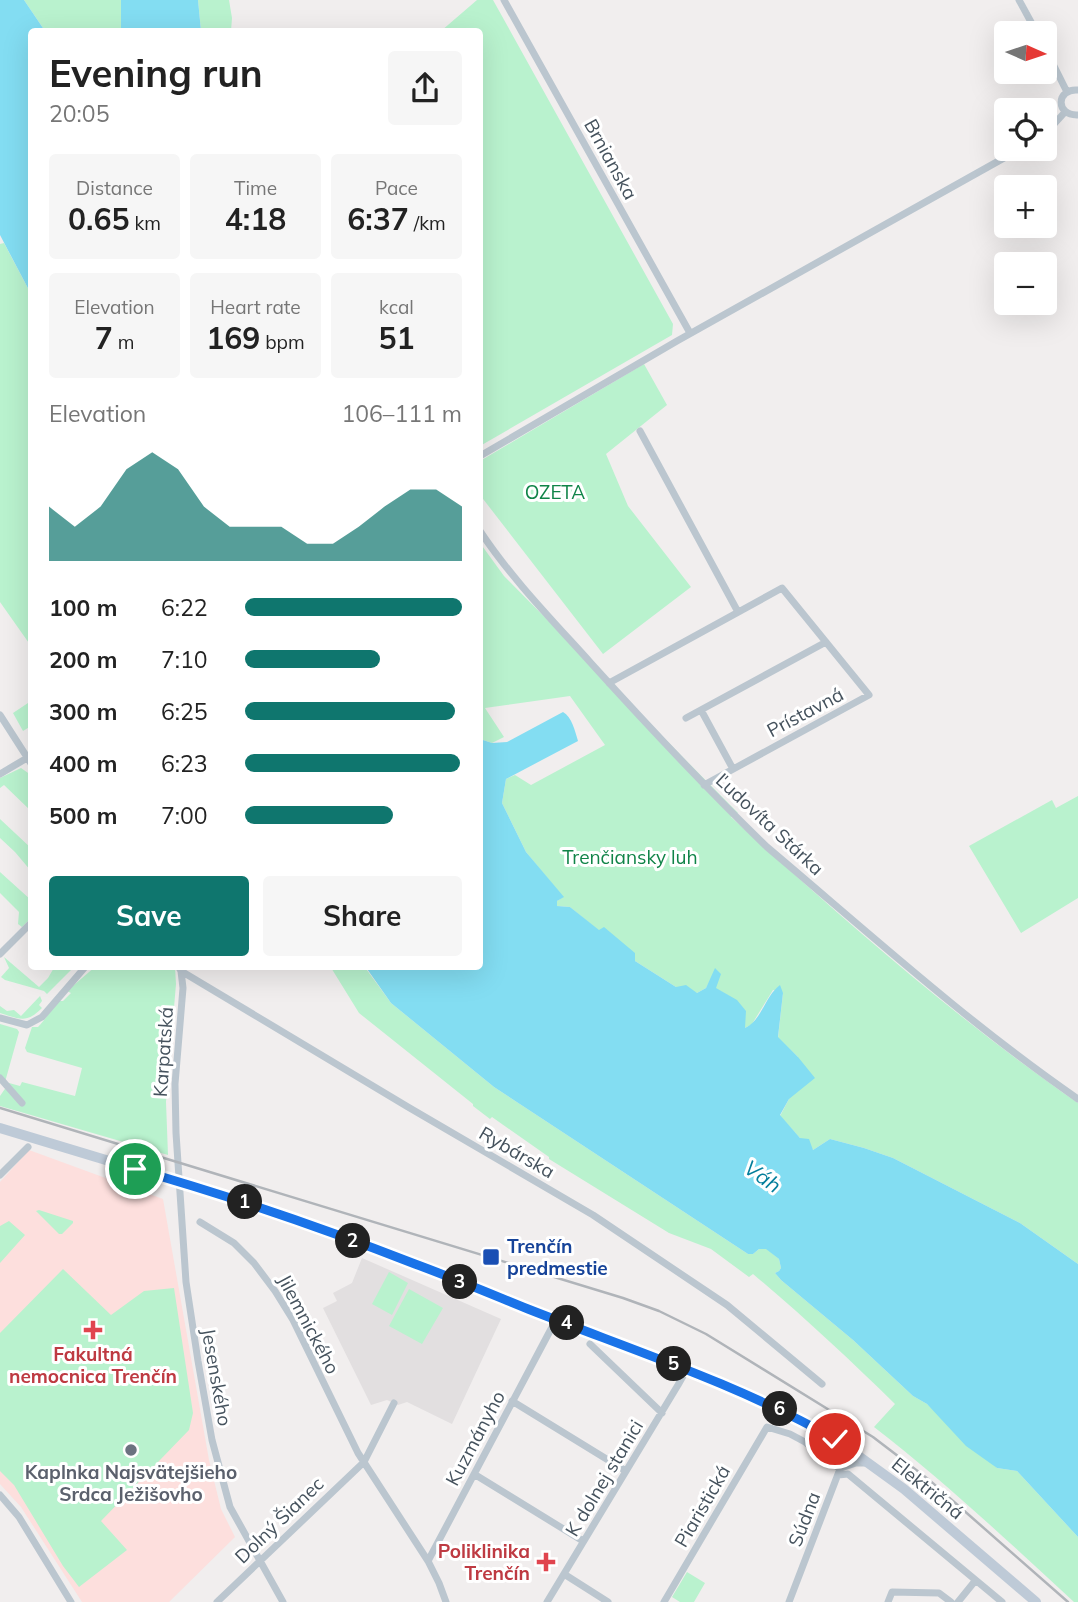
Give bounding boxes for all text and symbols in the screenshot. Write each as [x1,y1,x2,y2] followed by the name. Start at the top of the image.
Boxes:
[994,21,1057,84] north arrow
[994,21,1057,315] map controls
[49,49,263,97] text: Evening run
[388,51,462,125] button: share
[994,98,1057,161] button: locate
[49,99,109,128] text: 20:05
[579,114,643,204] street label: Brnianska
[994,175,1057,238] button: +
[76,176,153,200] text: Distance
[234,176,277,200] text: Time
[375,176,418,200] text: Pace
[68,200,130,238] text: 0.65
[225,200,286,238] text: 4:18
[347,200,409,238] text: 6:37
[130,211,161,235] text: km
[409,211,446,235] text: /km
[994,252,1057,315] button: −
[74,295,155,319] text: Elevation
[210,295,301,319] text: Heart rate
[379,295,414,319] text: kcal
[95,319,113,357] text: 7
[206,319,260,357] text: 169
[379,319,415,357] text: 51
[113,330,134,354] text: m
[260,330,305,354] text: bpm
[49,399,146,428] text: Elevation
[341,399,462,428] text: 106–111 m
[525,480,585,504] park label: OZETA
[49,593,117,622] text: 100 m
[161,593,208,622] text: 6:22
[49,645,117,674] text: 200 m
[161,645,208,674] text: 7:10
[762,682,848,742] street label: Prístavná
[49,697,117,726] text: 300 m
[161,697,208,726] text: 6:25
[49,749,117,778] text: 400 m
[161,749,208,778] text: 6:23
[711,768,829,880] street label: Ľudovíta Stárka
[49,801,117,830] text: 500 m
[161,801,208,830] text: 7:00
[562,845,698,869] park label: Trenčiansky luh
[49,876,249,956] button: Save
[263,876,462,956] button: Share
[148,1006,178,1098] street label: Karpatská
[475,1121,559,1183] street label: Rybárska
[105,1139,165,1199] pin
[116,1150,154,1188] icon: arrive
[739,1154,787,1198] water label: Váh
[228,1184,262,1220] pin: 1
[239,1189,250,1213] text: 1
[336,1224,370,1258] pin: 2
[347,1228,358,1252] text: 2
[507,1234,608,1280] place label: Trenčín predmestie
[481,1247,501,1267] marker: Trenčín predmestie
[442,1264,477,1300] pin: 3
[454,1269,465,1293] text: 3
[273,1270,345,1378] street label: Jilemnického
[550,1306,584,1340] pin: 4
[561,1310,572,1334] text: 4
[83,1320,103,1340] marker: Fakultná nemocnica Trenčín
[197,1326,237,1428] street label: Jesenského
[9,1342,177,1388] place label: Fakultná nemocnica Trenčín
[656,1346,692,1382] pin: 5
[668,1351,679,1375] text: 5
[440,1387,510,1489] street label: Kuzmányho
[762,1392,798,1426] pin: 6
[774,1396,785,1420] text: 6
[805,1409,865,1469] pin
[560,1415,648,1541] street label: K dolnej stanici
[816,1420,854,1458] icon: check
[123,1442,139,1458] marker: Kaplnka Najsvätejšieho Srdca Ježišovho
[887,1452,969,1524] street label: Električná
[25,1460,237,1506] place label: Kaplnka Najsvätejšieho Srdca Ježišovho
[669,1461,735,1551] street label: Piaristická
[230,1472,328,1568] street label: Dolný Šianec
[783,1488,825,1550] street label: Súdna
[438,1539,530,1585] place label: Poliklinika Trenčín
[536,1552,556,1572] marker: Poliklinika Trenčín

